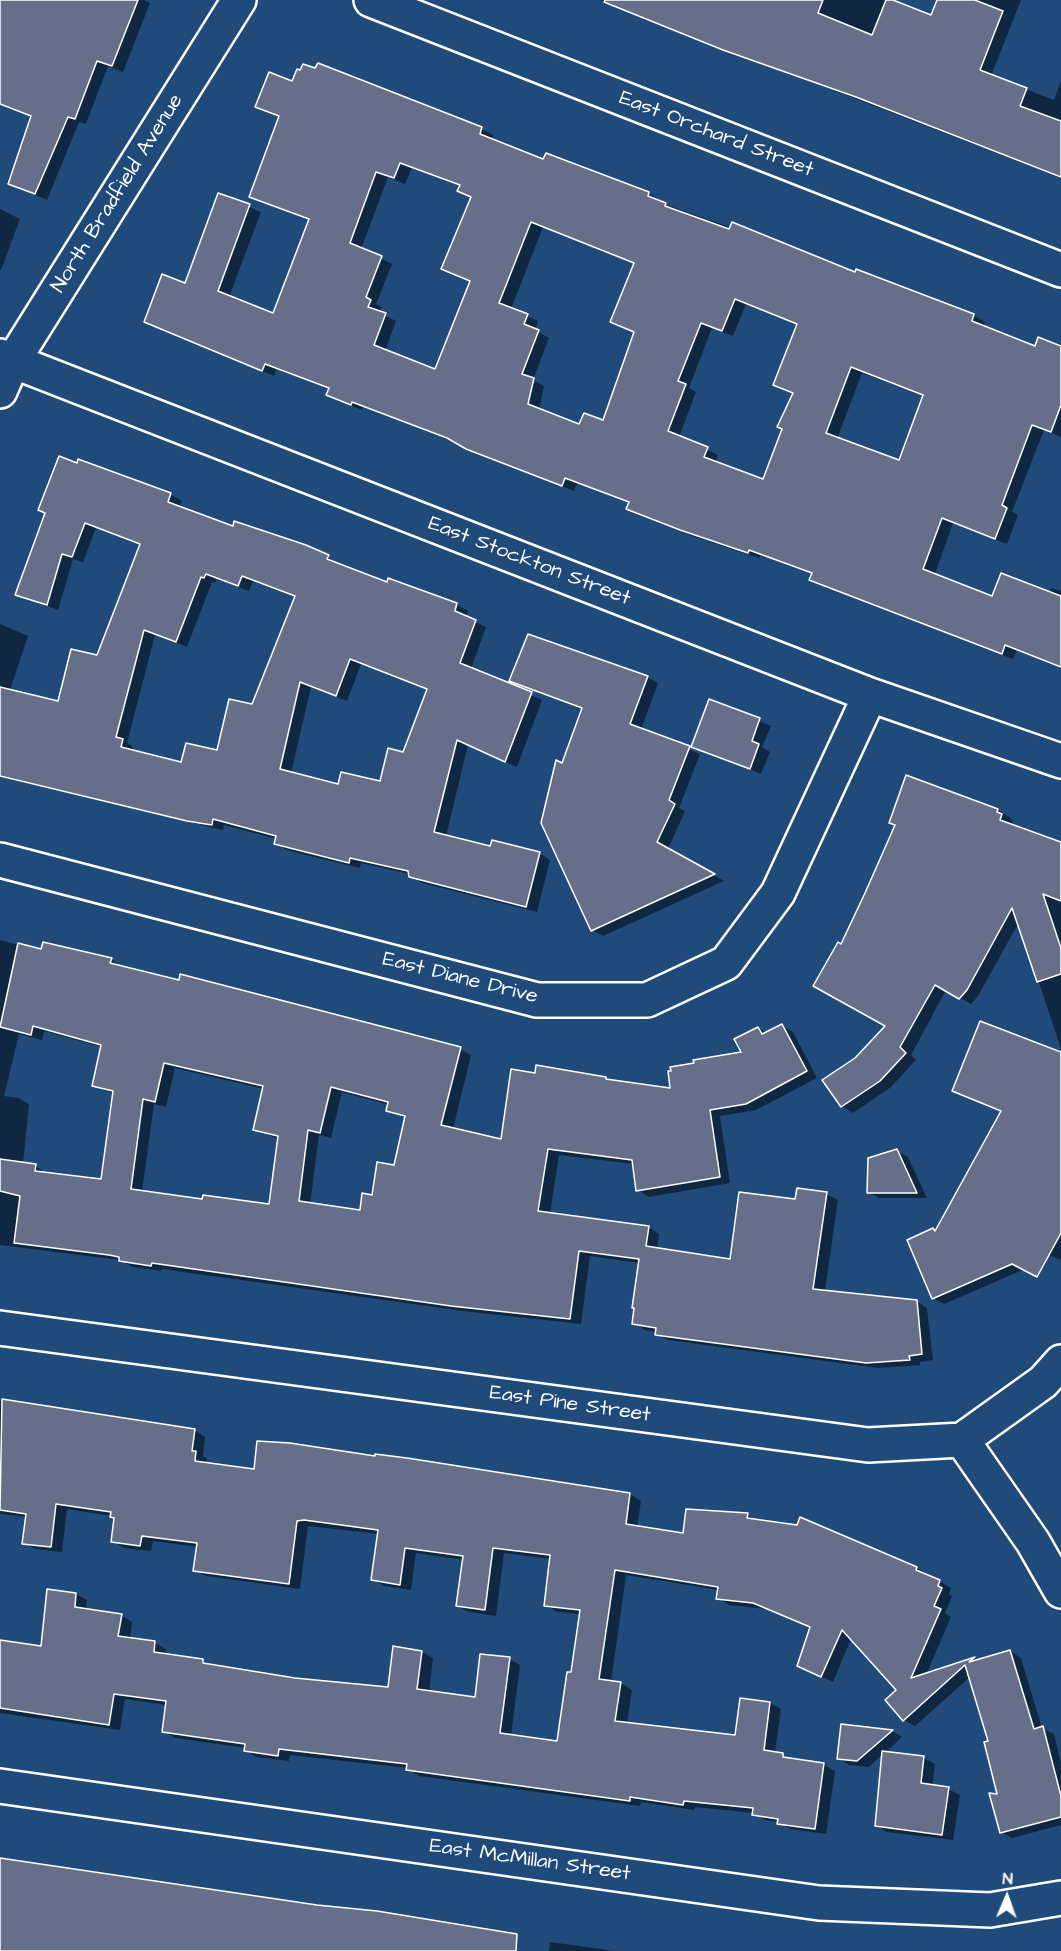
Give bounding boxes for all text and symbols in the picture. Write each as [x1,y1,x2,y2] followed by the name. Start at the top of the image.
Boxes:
[615,86,817,184] street label: East Orchard Street
[46,90,190,298] street label: North Bradfield Avenue
[424,512,634,612] street label: East Stockton Street
[380,948,540,1010] street label: East Diane Drive
[488,1381,652,1429] street label: East Pine Street
[428,1834,632,1888] street label: East McMillan Street
[977,1867,1037,1927] north arrow
[1002,1868,1013,1890] text: N

